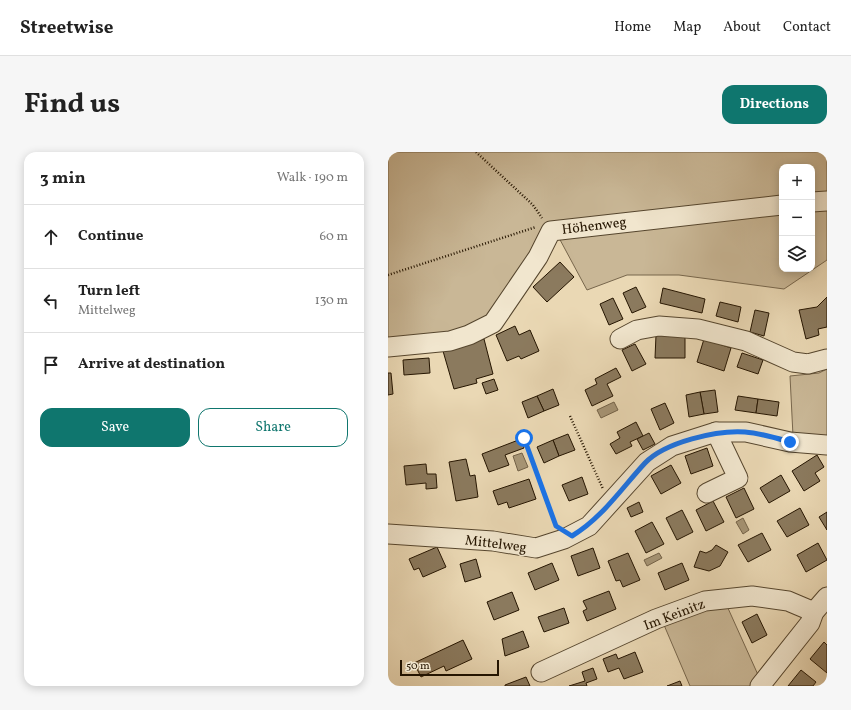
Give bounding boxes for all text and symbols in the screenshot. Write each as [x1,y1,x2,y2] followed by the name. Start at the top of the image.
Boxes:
[20,15,113,41] text: Streetwise
[614,18,651,37] text: Home
[673,18,701,37] text: Map
[723,18,761,37] text: About
[783,18,831,37] text: Contact
[24,85,120,124] text: Find us
[722,85,827,124] button: Directions
[779,164,815,272] map controls
[779,164,815,200] button: +
[40,167,86,190] text: 3 min
[277,169,348,187] text: Walk · 190 m
[779,200,815,236] button: −
[561,213,628,240] street label: Höhenweg
[40,226,62,248] icon: ahead
[78,226,143,247] text: Continue
[320,228,348,246] text: 60 m
[779,236,815,272] button: layers
[78,281,140,302] text: Turn left
[40,290,62,312] icon: left
[315,292,348,310] text: 130 m
[78,302,136,320] text: Mittelweg
[40,354,62,376] icon: arrive
[78,354,225,375] text: Arrive at destination
[40,408,190,447] button: Save
[198,408,348,447] button: Share
[515,429,533,447] route start
[781,433,799,451] route end
[464,531,528,558] street label: Mittelweg
[641,595,708,636] street label: Im Keinitz
[400,658,499,677] scale bar
[406,659,430,674] text: 50 m

